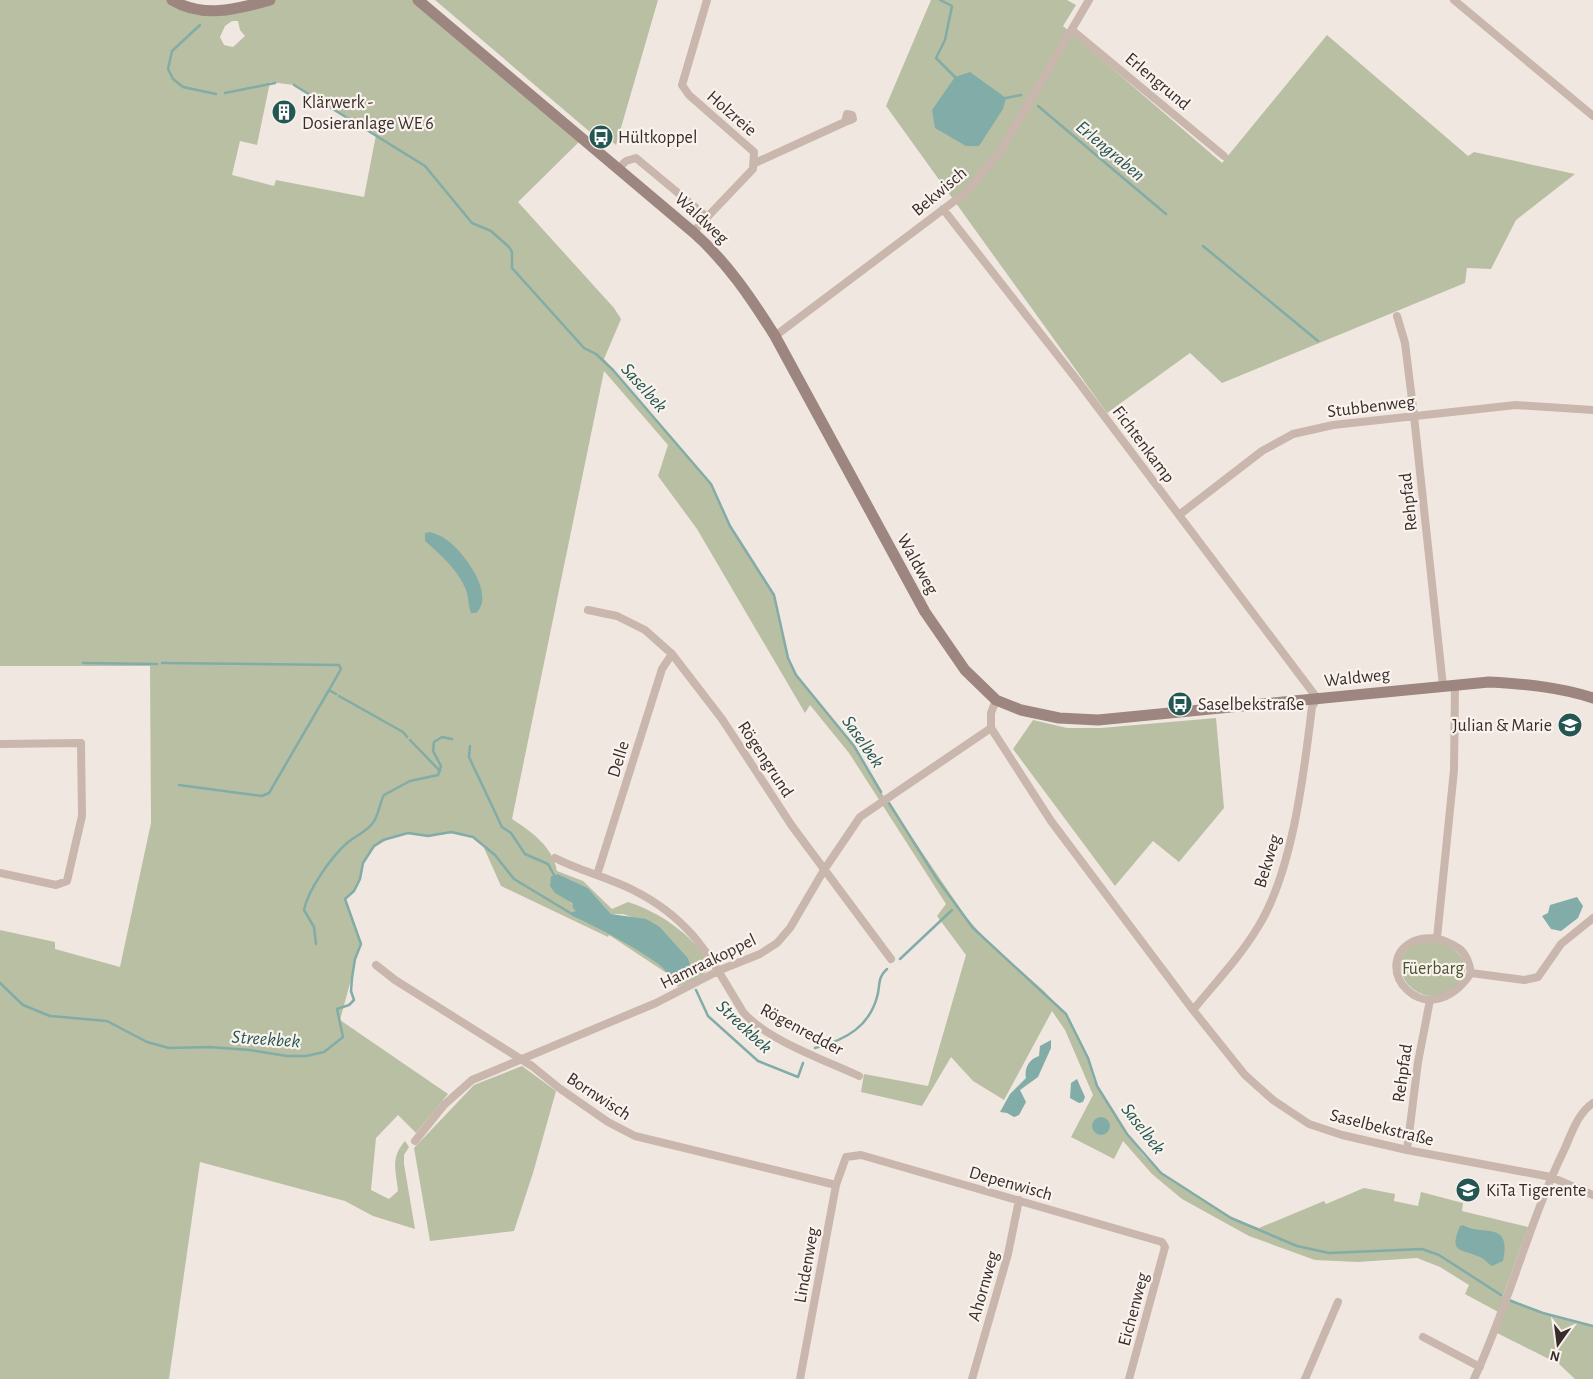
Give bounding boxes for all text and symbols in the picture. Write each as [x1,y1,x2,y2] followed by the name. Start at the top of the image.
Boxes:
[1121,50,1193,114] street label: Erlengrund
[703,87,760,140] street label: Holzreie
[302,94,434,133] place label: Klärwerk - Dosieranlage WE 6
[271,99,297,125] building icon: Klärwerk - Dosieranlage WE 6
[1072,117,1148,185] water label: Erlengraben
[588,124,614,150] bus stop icon: Hültkoppel
[618,129,697,147] place label: Hültkoppel
[909,164,970,220] street label: Bekwisch
[671,190,732,248] street label: Waldweg
[617,360,671,416] water label: Saselbek
[1326,393,1416,421] street label: Stubbenweg
[1109,403,1178,486] street label: Fichtenkamp
[1397,472,1421,532] street label: Rehpfad
[893,531,941,598] street label: Waldweg
[1323,666,1391,690] street label: Waldweg
[1167,691,1193,717] bus stop icon: Saselbekstraße
[1198,696,1304,714] place label: Saselbekstraße
[838,712,888,772] water label: Saselbek
[1557,712,1583,738] school or university icon: Julian & Marie
[1452,717,1552,735] place label: Julian & Marie
[734,718,796,801] street label: Rögengrund
[605,739,633,780] street label: Delle
[1251,832,1285,890] street label: Bekweg
[658,931,759,993] street label: Hamraakoppel
[1402,960,1464,978] park label: Füerbarg
[712,997,776,1058] water label: Streekbek
[757,1001,846,1059] street label: Rögenredder
[231,1028,301,1051] water label: Streekbek
[1390,1043,1416,1103] street label: Rehpfad
[563,1070,634,1124] street label: Bornwisch
[1117,1100,1169,1158] water label: Saselbek
[1328,1106,1435,1150] street label: Saselbekstraße
[967,1163,1054,1204] street label: Depenwisch
[1455,1177,1481,1203] school or university icon: KiTa Tigerente
[1486,1182,1586,1200] place label: KiTa Tigerente
[791,1226,823,1304] street label: Lindenweg
[965,1249,1003,1323] street label: Ahornweg
[1116,1270,1152,1348] street label: Eichenweg
[1533,1319,1583,1369] north arrow
[1549,1348,1562,1364] text: N

